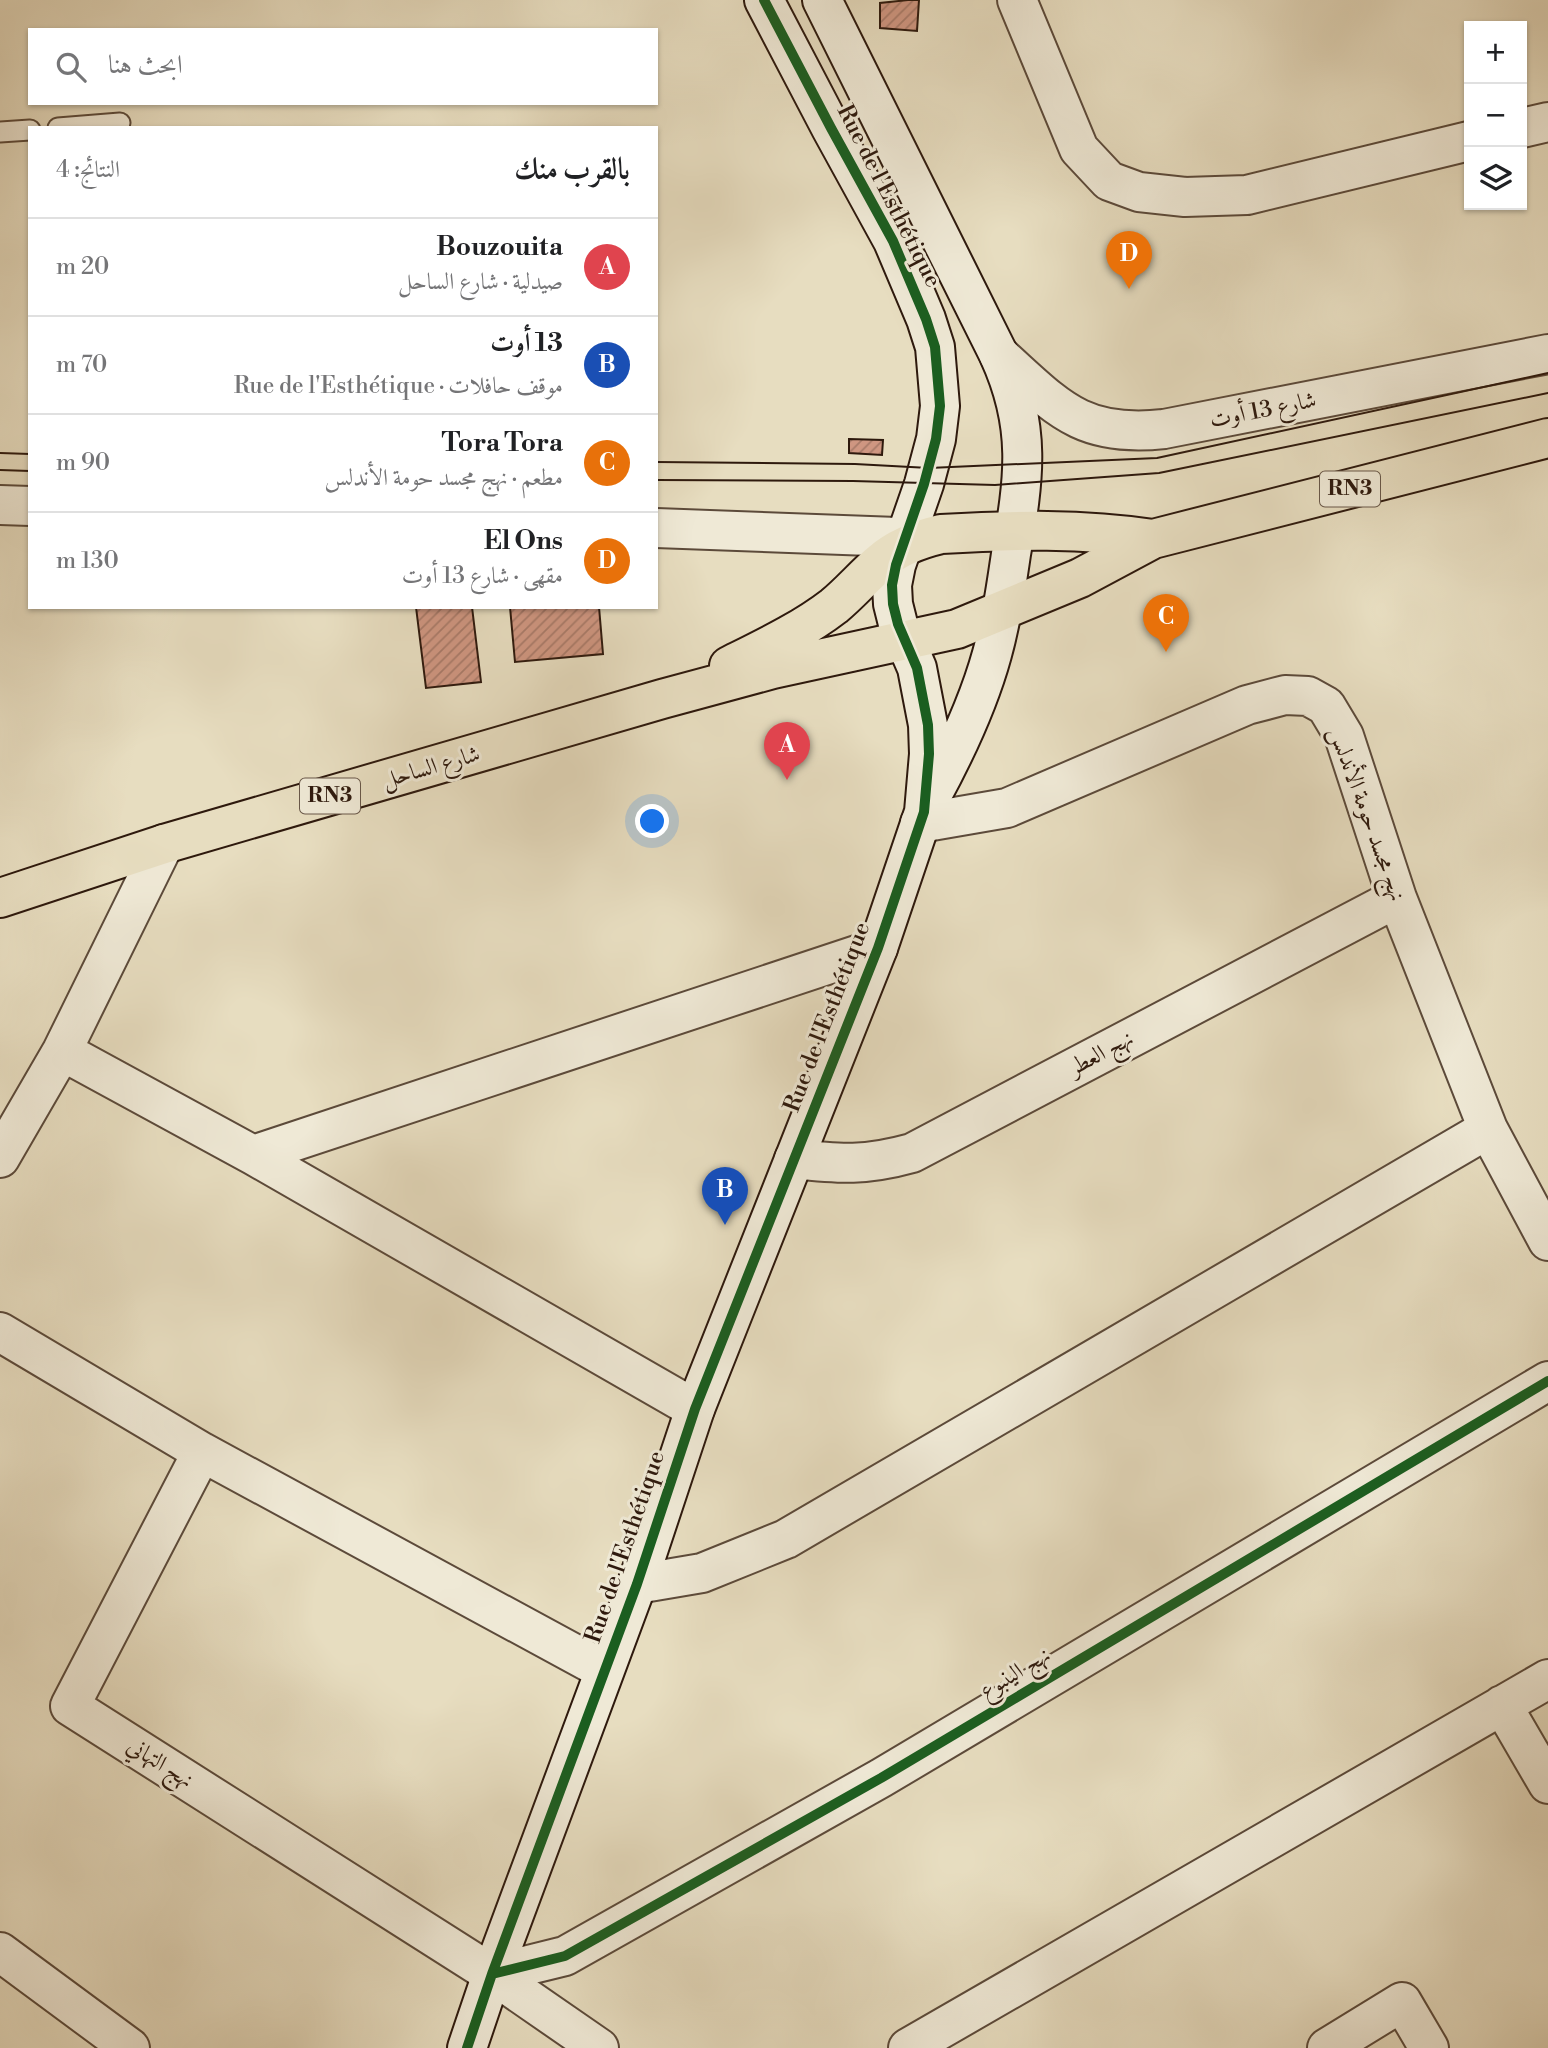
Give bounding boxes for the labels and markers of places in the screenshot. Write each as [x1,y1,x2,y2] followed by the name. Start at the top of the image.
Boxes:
[1106,231,1152,289] pin: D
[1143,594,1189,652] pin: C
[764,722,810,780] pin: A
[702,1167,748,1225] pin: B

